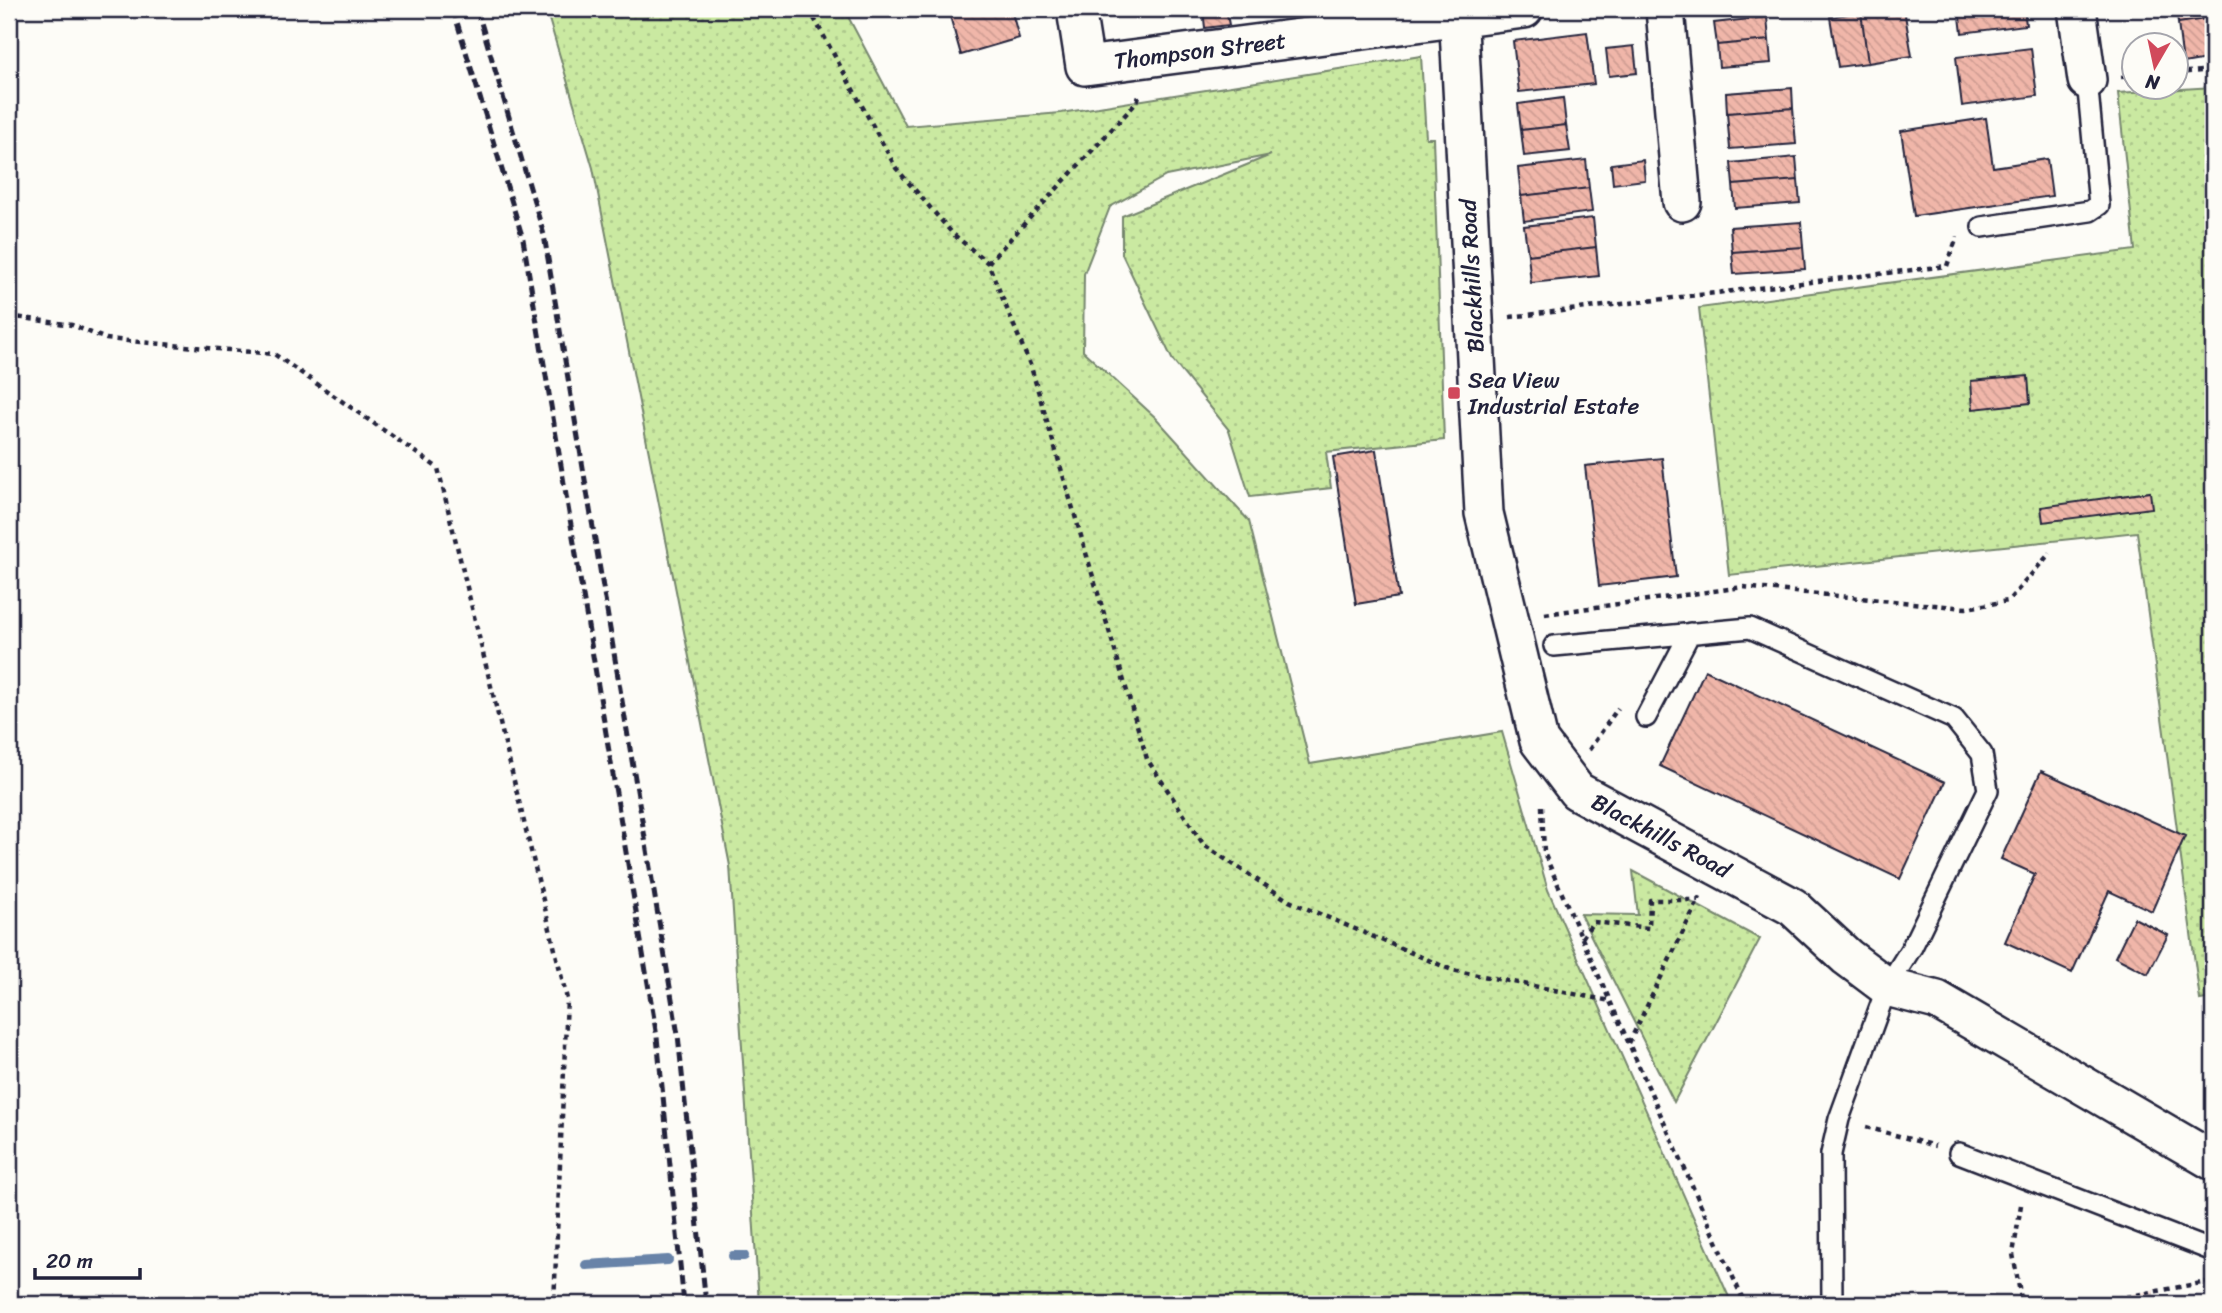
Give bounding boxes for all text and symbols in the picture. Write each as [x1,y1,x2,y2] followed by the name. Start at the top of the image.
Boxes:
[1112,20,1288,82] street label: Thompson Street
[2120,32,2190,102] north arrow
[2143,65,2162,100] text: N
[1447,196,1496,354] street label: Blackhills Road
[1467,360,1640,427] place label: Sea View Industrial Estate
[1446,385,1462,401] marker: Sea View Industrial Estate
[1584,782,1740,891] street label: Blackhills Road
[35,1236,140,1280] scale bar
[46,1242,93,1280] text: 20 m

